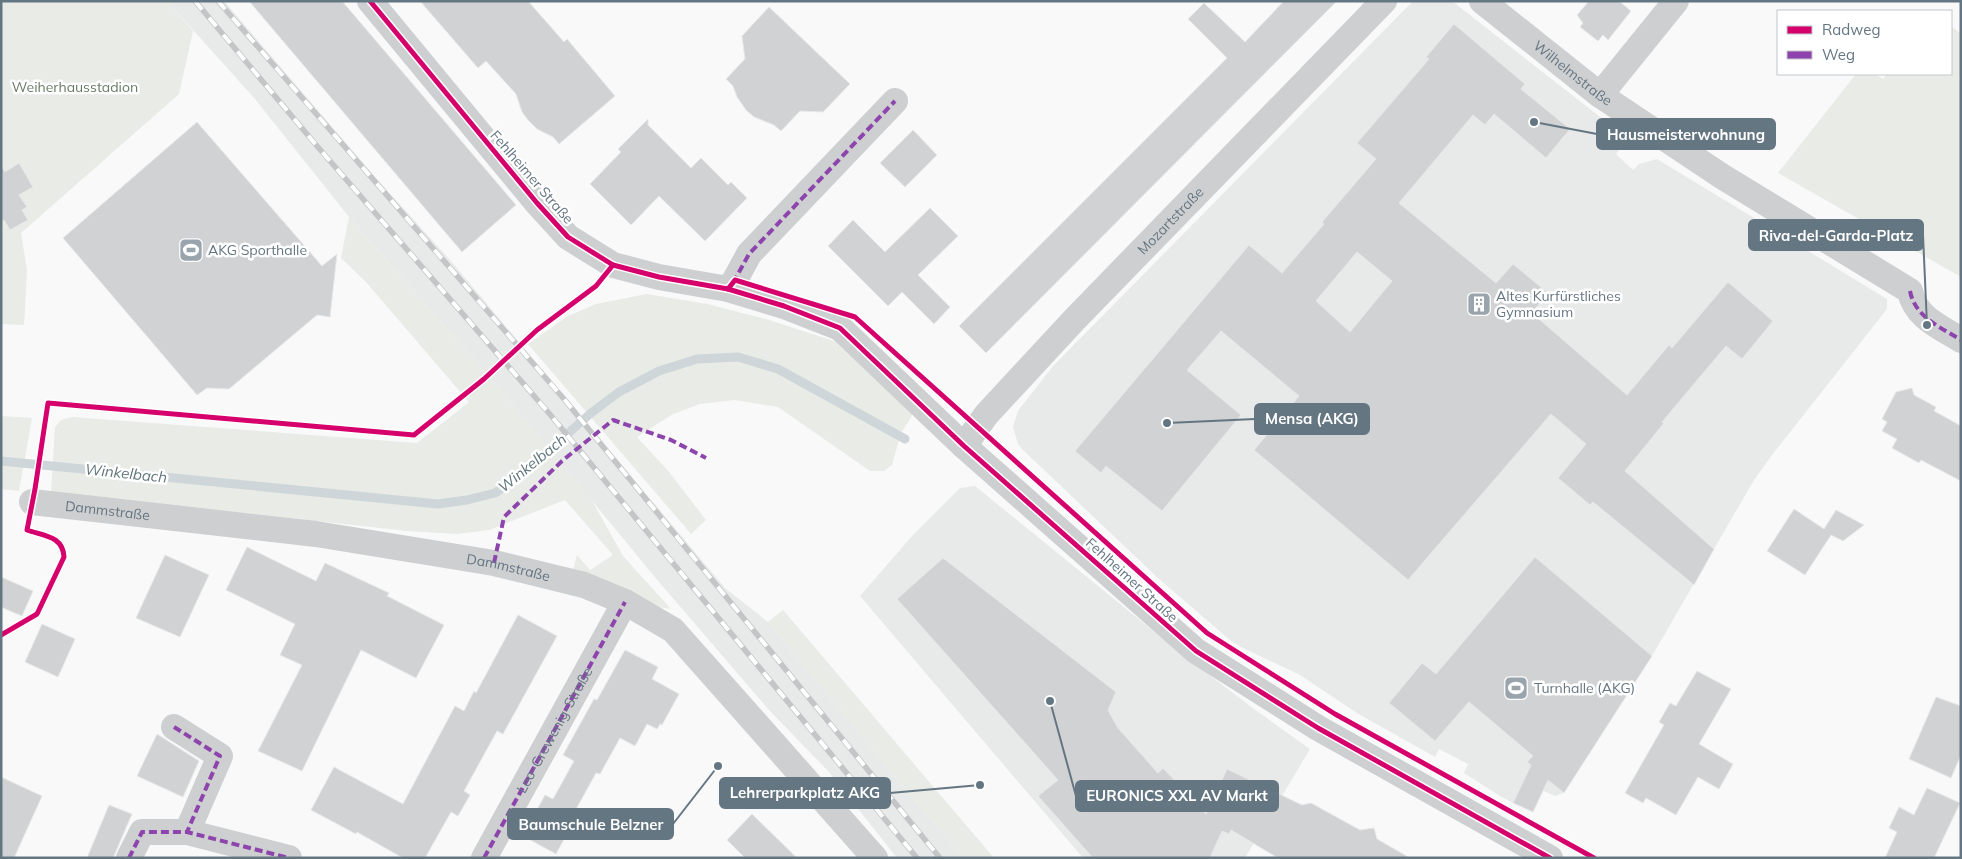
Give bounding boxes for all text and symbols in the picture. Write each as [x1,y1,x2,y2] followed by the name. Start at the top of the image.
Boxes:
[1777,10,1952,75] legend
[1822,20,1880,39] text: Radweg
[1530,36,1616,110] street label: Wilhelmstraße
[1822,45,1855,64] text: Weg
[12,78,138,96] park label: Weiherhausstadion
[1597,119,1775,149] callout: Hausmeisterwohnung
[1607,125,1765,144] text: Hausmeisterwohnung
[486,127,578,227] street label: Fehlheimer Straße
[1134,183,1208,258] street label: Mozartstraße
[1749,220,1923,250] callout: Riva-del-Garda-Platz
[1759,226,1913,245] text: Riva-del-Garda-Platz
[178,237,204,263] sports icon: AKG Sporthalle
[208,241,307,259] place label: AKG Sporthalle
[1496,287,1621,321] place label: Altes Kurfürstliches Gymnasium
[1466,291,1492,317] building icon: Altes Kurfürstliches Gymnasium
[1255,404,1369,434] callout: Mensa (AKG)
[1265,409,1359,428] text: Mensa (AKG)
[494,430,570,496] water label: Winkelbach
[84,459,168,487] water label: Winkelbach
[64,497,151,524] street label: Dammstraße
[1082,534,1182,626] street label: Fehlheimer Straße
[465,550,552,585] street label: Dammstraße
[513,664,596,796] street label: Leo-Grewenig-Straße
[1503,675,1529,701] sports icon: Turnhalle (AKG)
[1534,679,1635,697] place label: Turnhalle (AKG)
[720,778,890,808] callout: Lehrerparkplatz AKG
[1076,781,1278,811] callout: EURONICS XXL AV Markt
[730,783,880,802] text: Lehrerparkplatz AKG
[1086,786,1268,805] text: EURONICS XXL AV Markt
[508,809,673,839] callout: Baumschule Belzner
[519,815,664,834] text: Baumschule Belzner

